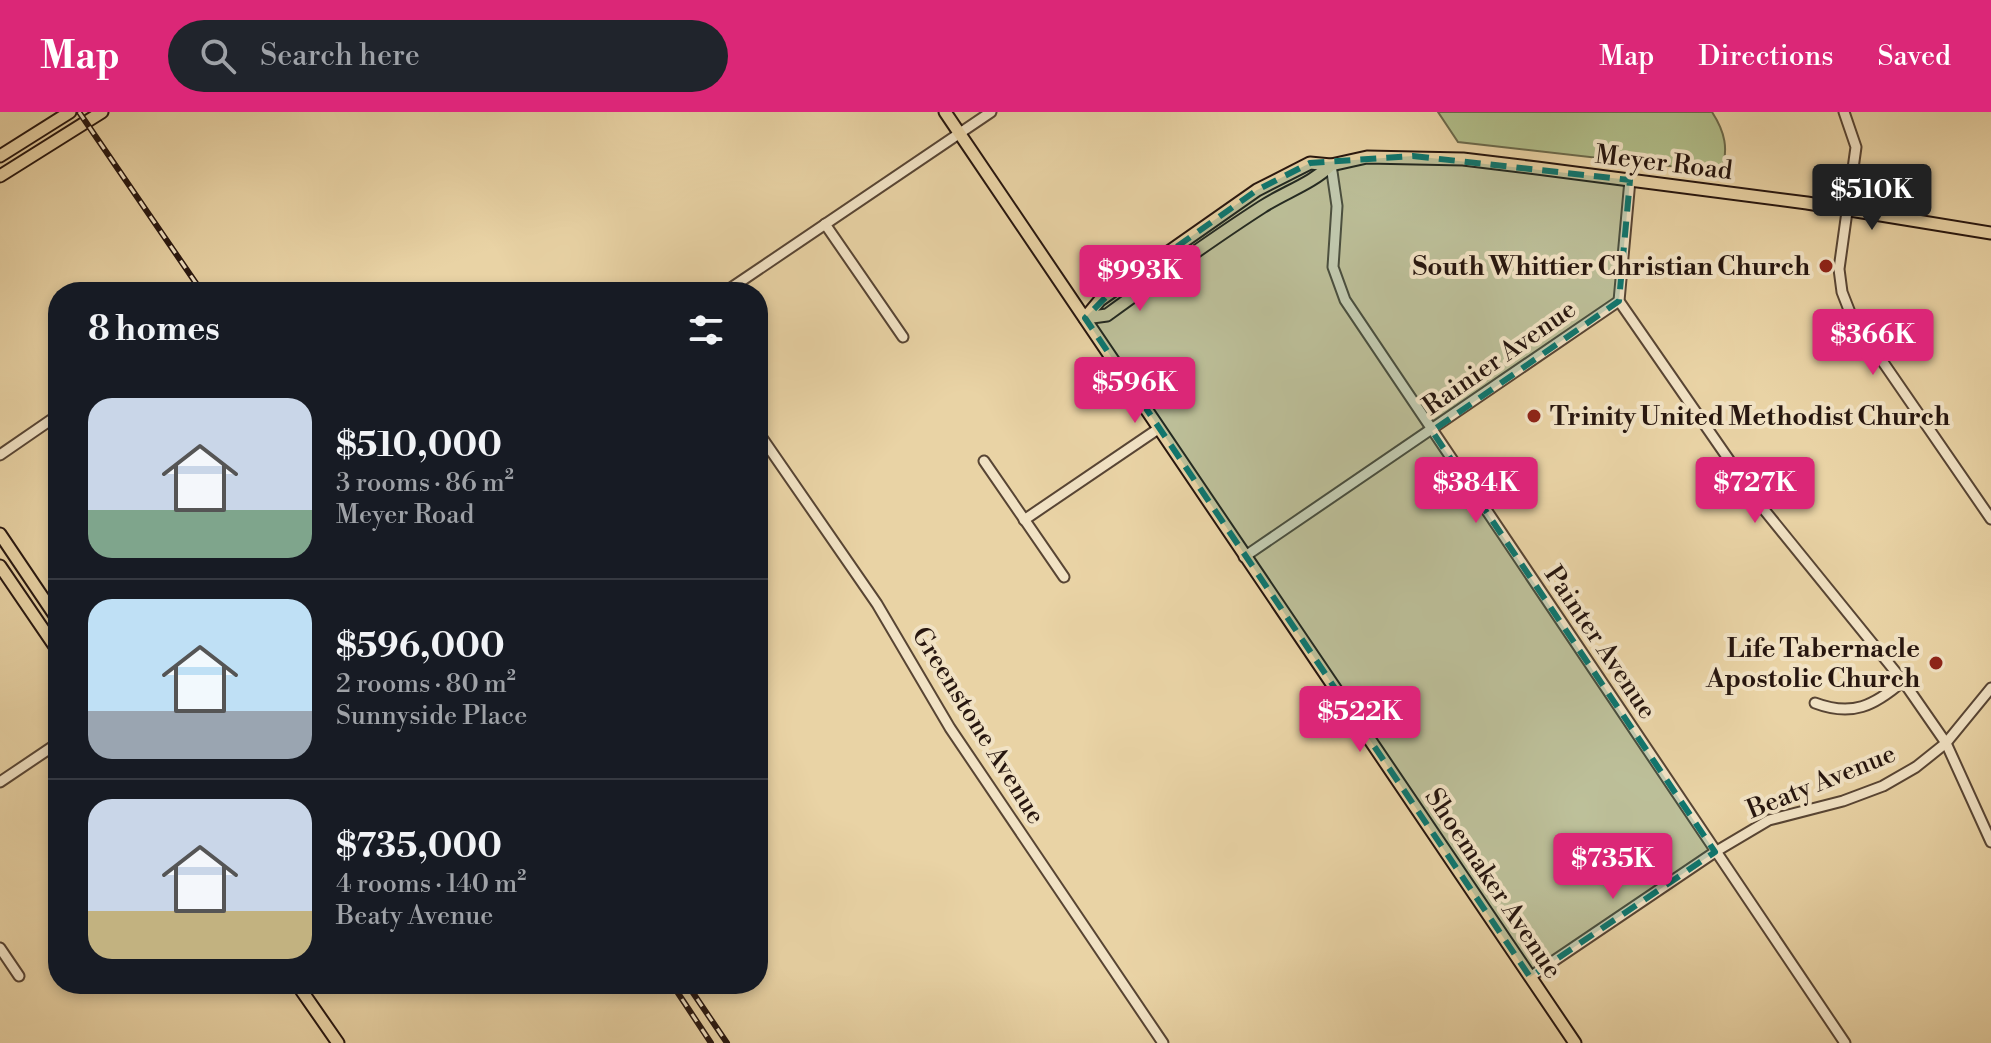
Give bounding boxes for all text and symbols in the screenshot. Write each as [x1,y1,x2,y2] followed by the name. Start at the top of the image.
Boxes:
[168,20,728,92] search box
[40,33,120,80] text: Map
[196,34,240,78] icon: search
[260,37,420,75] text: Search here
[1599,39,1654,74] text: Map
[1698,39,1833,74] text: Directions
[1877,39,1951,74] text: Saved
[1593,139,1735,187] street label: Meyer Road
[1816,164,1928,232] pin: $510K
[1830,174,1914,206] text: $510K
[1084,245,1196,313] pin: $993K
[1412,251,1810,283] place label: South Whittier Christian Church
[1098,255,1182,287] text: $993K
[1817,257,1835,275] marker: South Whittier Christian Church
[1417,293,1582,422] street label: Rainier Avenue
[684,308,728,352] icon: filters
[88,309,220,351] text: 8 homes
[1817,309,1929,377] pin: $366K
[1831,319,1915,351] text: $366K
[1079,357,1191,425] pin: $596K
[1092,367,1178,399] text: $596K
[1550,401,1950,433] place label: Trinity United Methodist Church
[1525,407,1543,425] marker: Trinity United Methodist Church
[336,425,502,467] text: $510,000
[152,430,248,526] icon: home
[1420,457,1532,525] pin: $384K
[1699,457,1811,525] pin: $727K
[336,467,514,499] text: 3 rooms · 86 m²
[1433,467,1519,499] text: $384K
[1714,467,1796,499] text: $727K
[336,499,474,531] text: Meyer Road
[1537,560,1663,725] street label: Painter Avenue
[905,621,1052,830] street label: Greenstone Avenue
[336,626,505,668] text: $596,000
[152,631,248,727] icon: home
[1705,633,1920,695] place label: Life Tabernacle Apostolic Church
[1927,654,1945,672] marker: Life Tabernacle Apostolic Church
[336,668,516,700] text: 2 rooms · 80 m²
[1304,686,1416,754] pin: $522K
[1317,696,1403,728] text: $522K
[336,700,527,732] text: Sunnyside Place
[1741,738,1900,827] street label: Beaty Avenue
[1418,782,1569,985] street label: Shoemaker Avenue
[336,826,502,868] text: $735,000
[152,831,248,927] icon: home
[1557,833,1669,901] pin: $735K
[1571,843,1655,875] text: $735K
[336,868,526,900] text: 4 rooms · 140 m²
[336,900,493,932] text: Beaty Avenue

